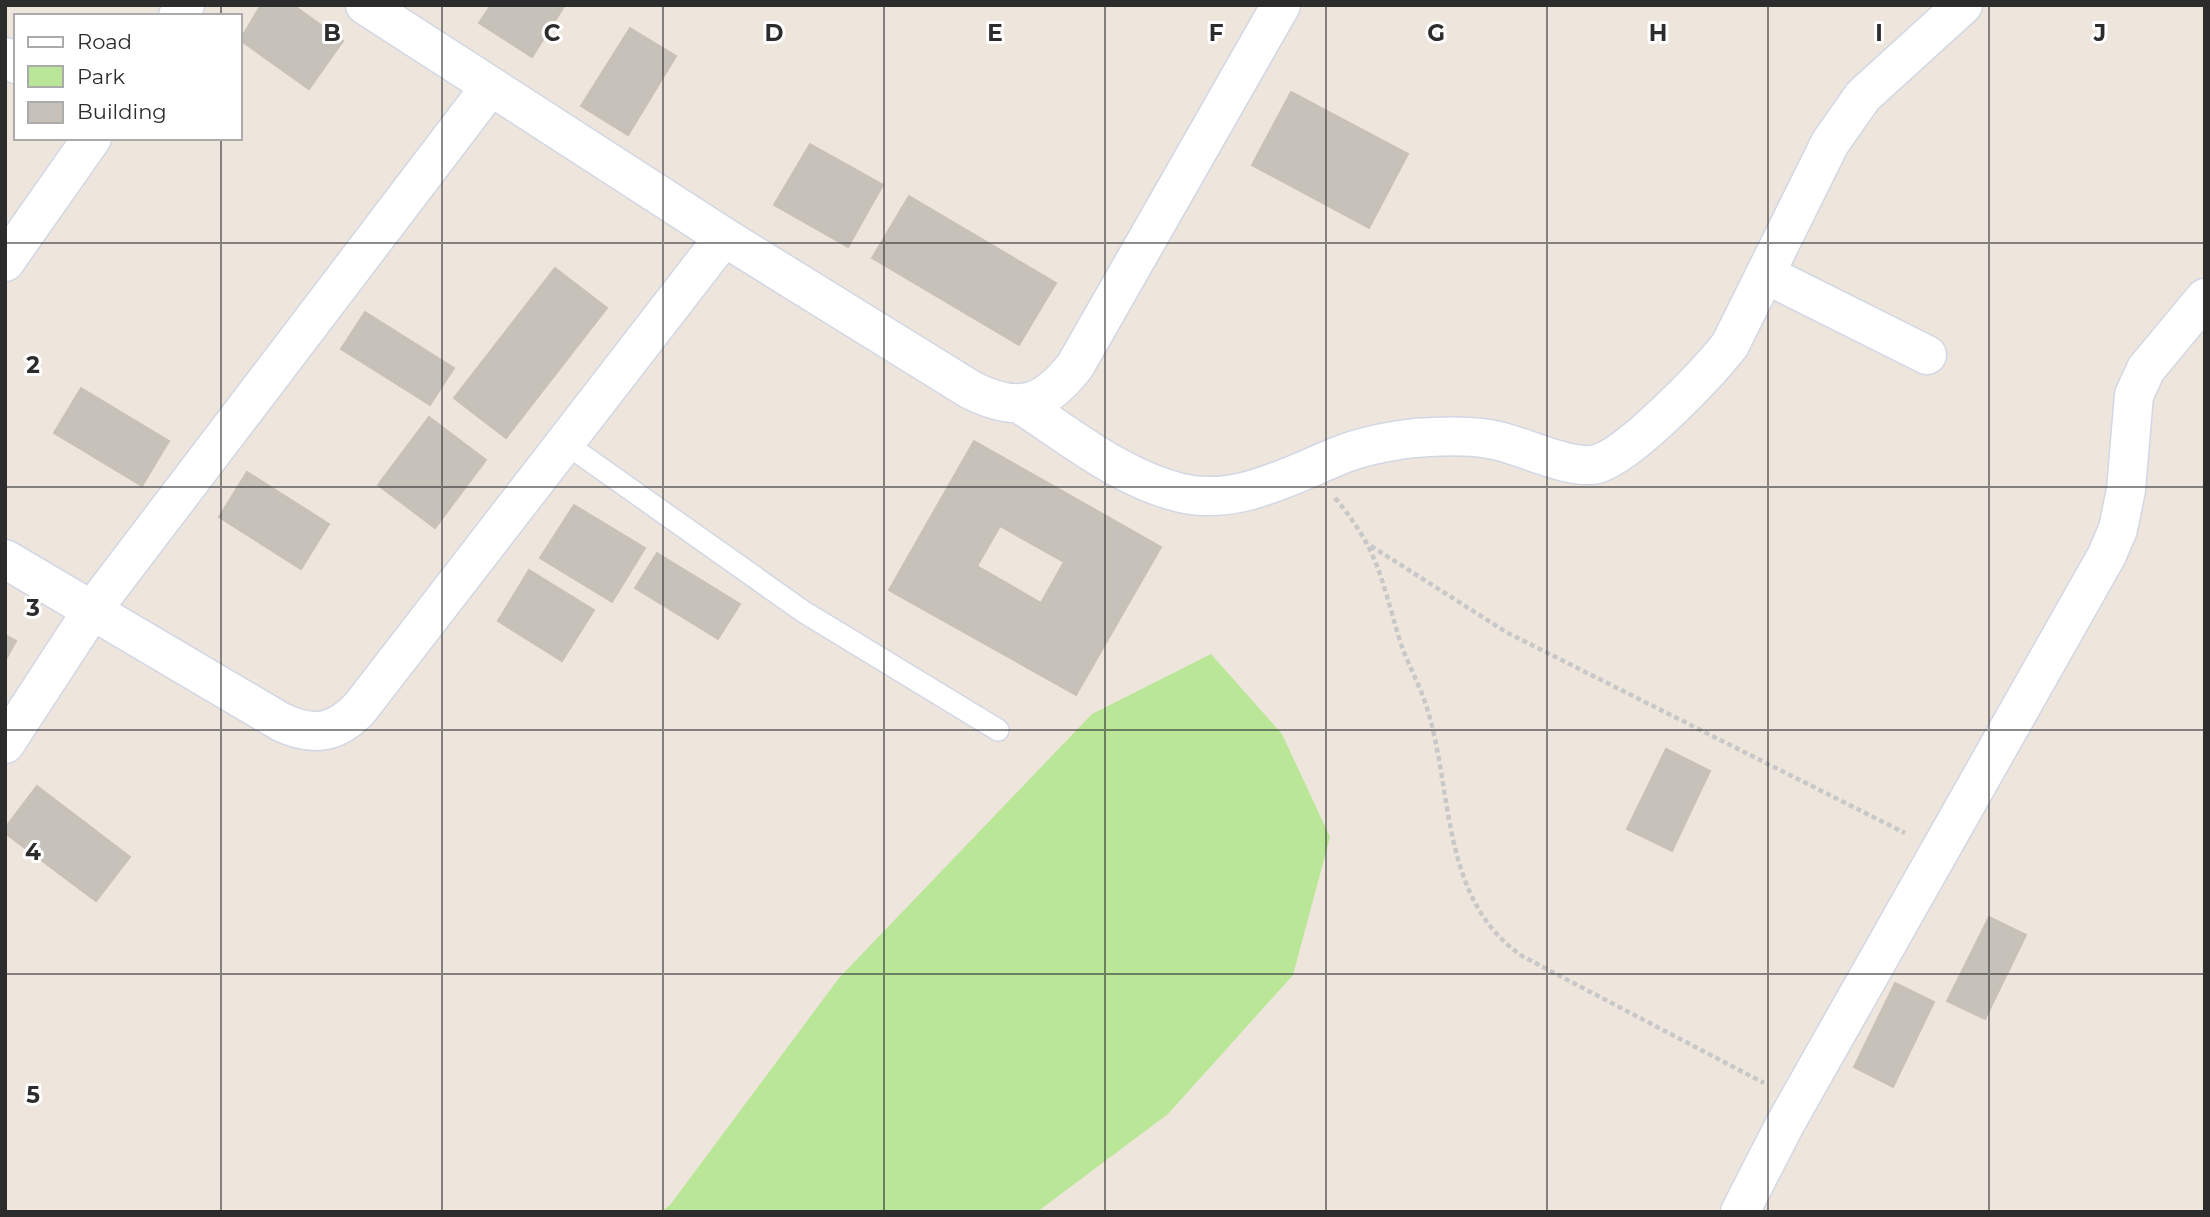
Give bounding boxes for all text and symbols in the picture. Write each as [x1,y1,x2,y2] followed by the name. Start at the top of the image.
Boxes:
[14,14,242,140] legend
[323,19,341,47] text: B
[544,19,561,47] text: C
[765,19,784,47] text: D
[987,19,1003,47] text: E
[1209,19,1224,47] text: F
[1427,19,1445,47] text: G
[1649,19,1667,47] text: H
[1875,19,1883,47] text: I
[2093,19,2106,47] text: J
[77,29,132,54] text: Road
[77,64,125,89] text: Park
[77,99,167,124] text: Building
[26,351,40,379] text: 2
[25,594,40,622] text: 3
[25,838,41,866] text: 4
[26,1081,40,1109] text: 5

